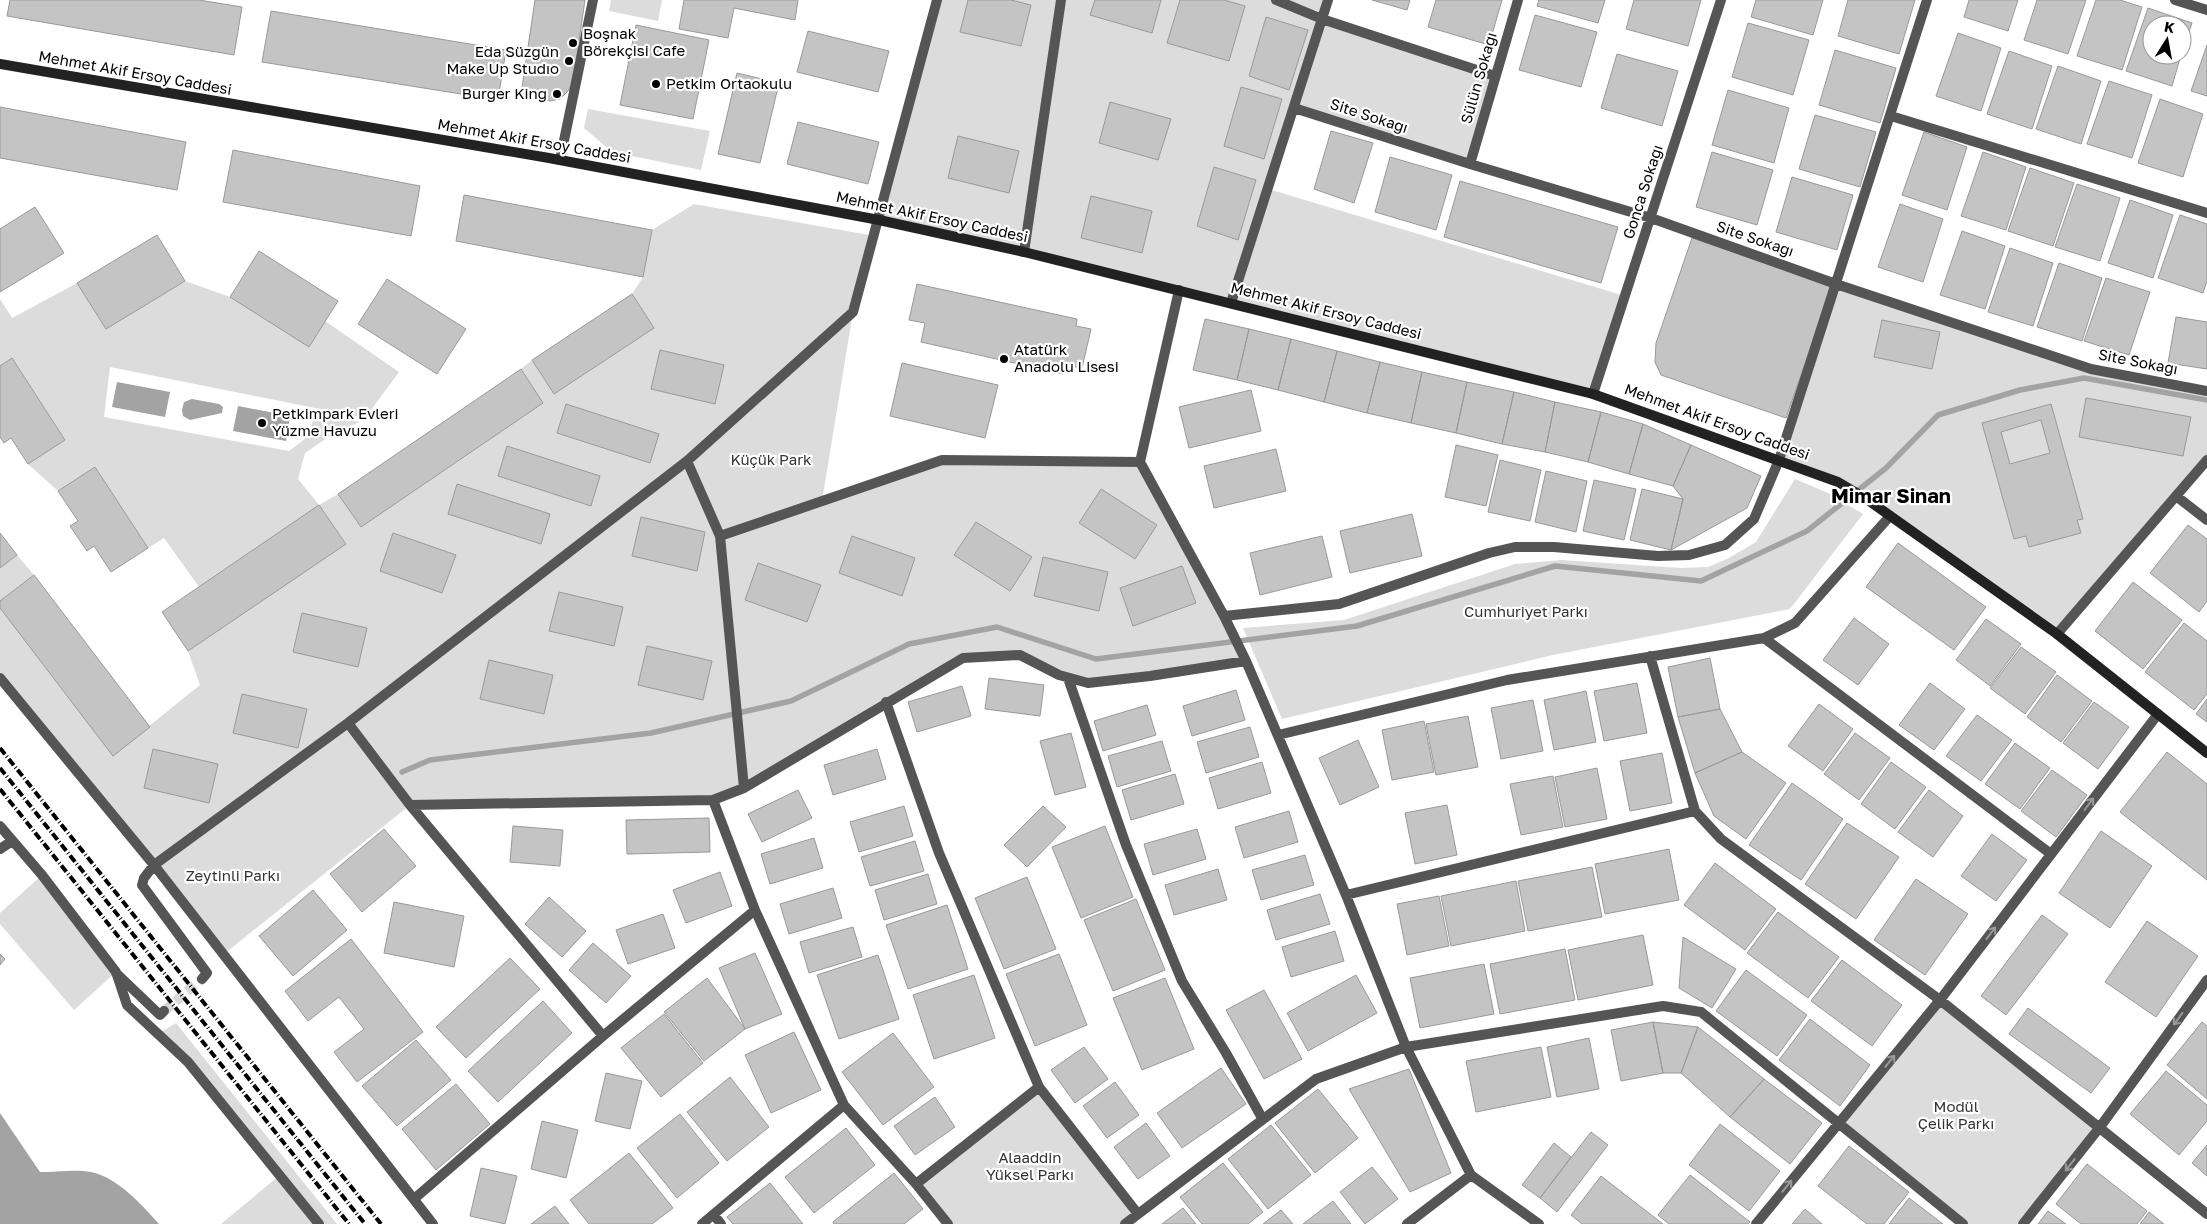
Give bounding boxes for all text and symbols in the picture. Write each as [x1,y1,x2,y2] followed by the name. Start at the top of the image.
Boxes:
[2142,15,2192,65] north arrow
[2163,17,2176,36] text: K
[583,24,686,59] place label: Boşnak Börekçisi Cafe
[1456,30,1500,125] street label: Sülün Sokağı
[567,37,579,49] marker: Boşnak Börekçisi Cafe
[446,42,559,77] place label: Eda Süzgün Make Up Studıo
[37,46,233,98] street label: Mehmet Akif Ersoy Caddesi
[563,55,575,67] marker: Eda Süzgün Make Up Studıo
[666,74,792,92] place label: Petkim Ortaokulu
[650,78,662,90] marker: Petkim Ortaokulu
[462,84,547,102] place label: Burger King
[551,88,563,100] marker: Burger King
[1328,94,1410,136] street label: Site Sokağı
[436,114,632,166] street label: Mehmet Akif Ersoy Caddesi
[1618,142,1666,241] street label: Gonca Sokağı
[835,187,1030,245] street label: Mehmet Akif Ersoy Caddesi
[1714,216,1796,260] street label: Site Sokağı
[1229,278,1423,342] street label: Mehmet Akif Ersoy Caddesi
[1014,340,1119,375] place label: Atatürk Anadolu Lisesi
[2097,344,2180,378] street label: Site Sokağı
[998,353,1010,365] marker: Atatürk Anadolu Lisesi
[1622,379,1812,463] street label: Mehmet Akif Ersoy Caddesi
[272,404,399,439] place label: Petkimpark Evleri Yüzme Havuzu
[256,417,268,429] marker: Petkimpark Evleri Yüzme Havuzu
[730,450,812,468] park label: Küçük Park
[1831,483,1951,507] district label: Mimar Sinan
[1464,602,1588,620] park label: Cumhuriyet Parkı
[2084,798,2095,811] one-way arrow
[186,866,280,884] park label: Zeytinli Parkı
[1986,926,1996,940] one-way arrow
[2173,1012,2183,1026] one-way arrow
[1885,1054,1896,1067] one-way arrow
[1918,1097,1994,1132] park label: Modül Çelik Parkı
[986,1148,1074,1183] park label: Alaaddin Yüksel Parkı
[2064,1158,2075,1171] one-way arrow
[1782,1180,1793,1193] one-way arrow

